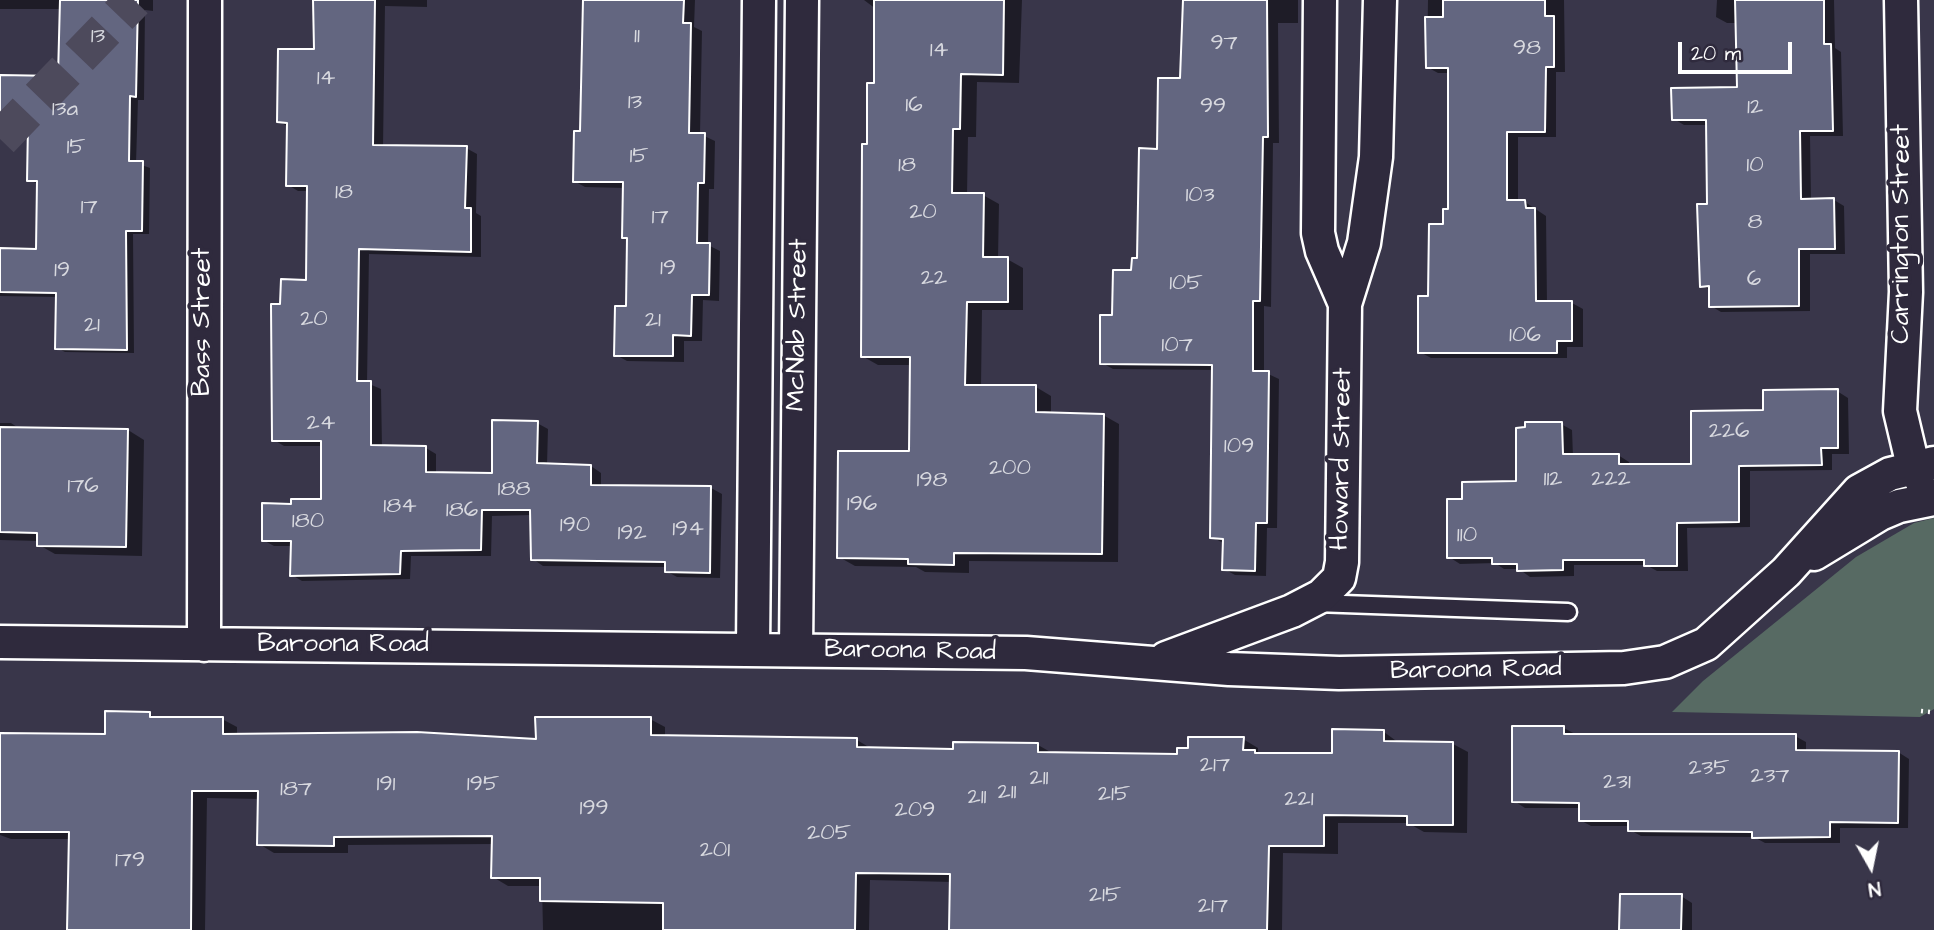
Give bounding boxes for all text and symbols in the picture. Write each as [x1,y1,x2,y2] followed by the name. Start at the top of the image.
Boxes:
[91,23,105,51] house number: 13
[634,23,640,51] house number: 11
[1682,28,1796,72] scale bar
[1210,30,1238,58] house number: 97
[1513,35,1541,63] house number: 98
[930,37,948,65] house number: 14
[1691,39,1741,68] text: 20 m
[317,65,335,93] house number: 14
[628,89,642,117] house number: 13
[905,92,923,120] house number: 16
[1200,93,1226,121] house number: 99
[1747,94,1763,122] house number: 12
[52,96,78,124] house number: 13a
[1887,124,1919,344] street label: Carrington Street
[66,134,86,162] house number: 15
[629,143,649,171] house number: 15
[898,152,916,180] house number: 18
[1746,152,1764,180] house number: 10
[335,179,353,207] house number: 18
[1185,182,1215,210] house number: 103
[80,194,98,222] house number: 17
[909,199,937,227] house number: 20
[651,204,669,232] house number: 17
[1748,209,1762,237] house number: 8
[782,238,816,412] street label: McNab Street
[188,248,220,396] street label: Bass Street
[660,255,676,283] house number: 19
[54,257,70,285] house number: 19
[921,265,947,293] house number: 22
[1747,266,1761,294] house number: 6
[1169,270,1203,298] house number: 105
[300,306,328,334] house number: 20
[645,307,661,335] house number: 21
[84,312,100,340] house number: 21
[1509,322,1541,350] house number: 106
[1161,332,1193,360] house number: 107
[1326,367,1360,551] street label: Howard Street
[307,410,335,438] house number: 24
[1709,418,1749,446] house number: 226
[1224,433,1254,461] house number: 109
[989,455,1031,483] house number: 200
[1543,466,1563,494] house number: 112
[1591,466,1631,494] house number: 222
[917,467,947,495] house number: 198
[67,473,99,501] house number: 176
[498,476,530,504] house number: 188
[847,491,877,519] house number: 196
[383,493,417,521] house number: 184
[446,497,478,525] house number: 186
[292,508,324,536] house number: 180
[560,512,590,540] house number: 190
[672,516,704,544] house number: 194
[617,520,647,548] house number: 192
[1457,522,1477,550] house number: 110
[257,630,429,662] street label: Baroona Road
[824,635,996,669] street label: Baroona Road
[1390,654,1562,688] street label: Baroona Road
[1200,752,1230,780] house number: 217
[1688,755,1730,783] house number: 235
[1750,763,1790,791] house number: 237
[1029,765,1049,793] house number: 211
[1603,769,1631,797] house number: 231
[377,771,395,799] house number: 191
[467,771,499,799] house number: 195
[280,776,312,804] house number: 187
[997,779,1017,807] house number: 211
[1098,781,1130,809] house number: 215
[967,784,987,812] house number: 211
[1284,786,1314,814] house number: 221
[579,795,609,823] house number: 199
[895,797,935,825] house number: 209
[807,820,851,848] house number: 205
[1836,832,1906,902] north arrow
[700,837,730,865] house number: 201
[115,847,145,875] house number: 179
[1866,874,1882,903] text: N
[1089,882,1121,910] house number: 215
[1198,893,1228,921] house number: 217

